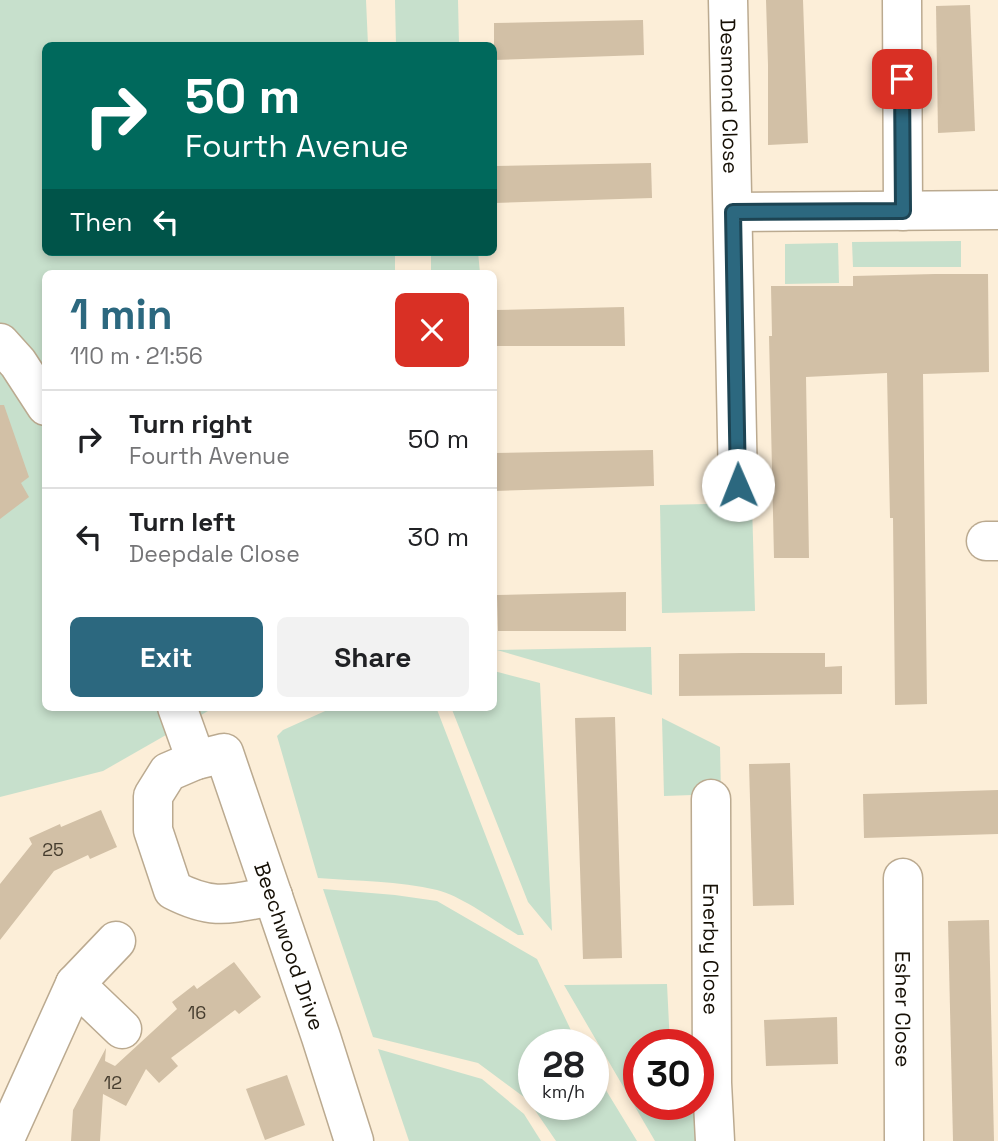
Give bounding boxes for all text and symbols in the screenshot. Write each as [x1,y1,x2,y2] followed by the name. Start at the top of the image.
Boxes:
[715,18,745,174] street label: Desmond Close
[872,49,932,109] pin
[883,60,921,98] icon: arrive
[185,65,300,127] text: 50 m
[70,70,161,161] icon: right
[185,126,409,166] text: Fourth Avenue
[147,203,185,241] icon: left
[70,205,133,239] text: Then
[70,288,173,341] text: 1 min
[395,293,469,367] button: close
[70,341,203,371] text: 110 m · 21:56
[129,407,253,441] text: Turn right
[70,420,108,458] icon: right
[408,422,469,456] text: 50 m
[129,441,290,471] text: Fourth Avenue
[701,448,775,522] position arrow
[129,505,236,539] text: Turn left
[70,518,108,556] icon: left
[408,520,469,554] text: 30 m
[129,539,300,569] text: Deepdale Close
[70,617,263,697] button: Exit
[277,617,469,697] button: Share
[42,838,64,861] house number: 25
[249,858,331,1034] street label: Beechwood Drive
[698,883,725,1015] street label: Enerby Close
[890,951,917,1067] street label: Esher Close
[188,1001,206,1024] house number: 16
[623,1029,714,1120] speed limit sign: 30
[543,1043,584,1087] text: 28
[104,1071,122,1094] house number: 12
[542,1080,585,1103] text: km/h

